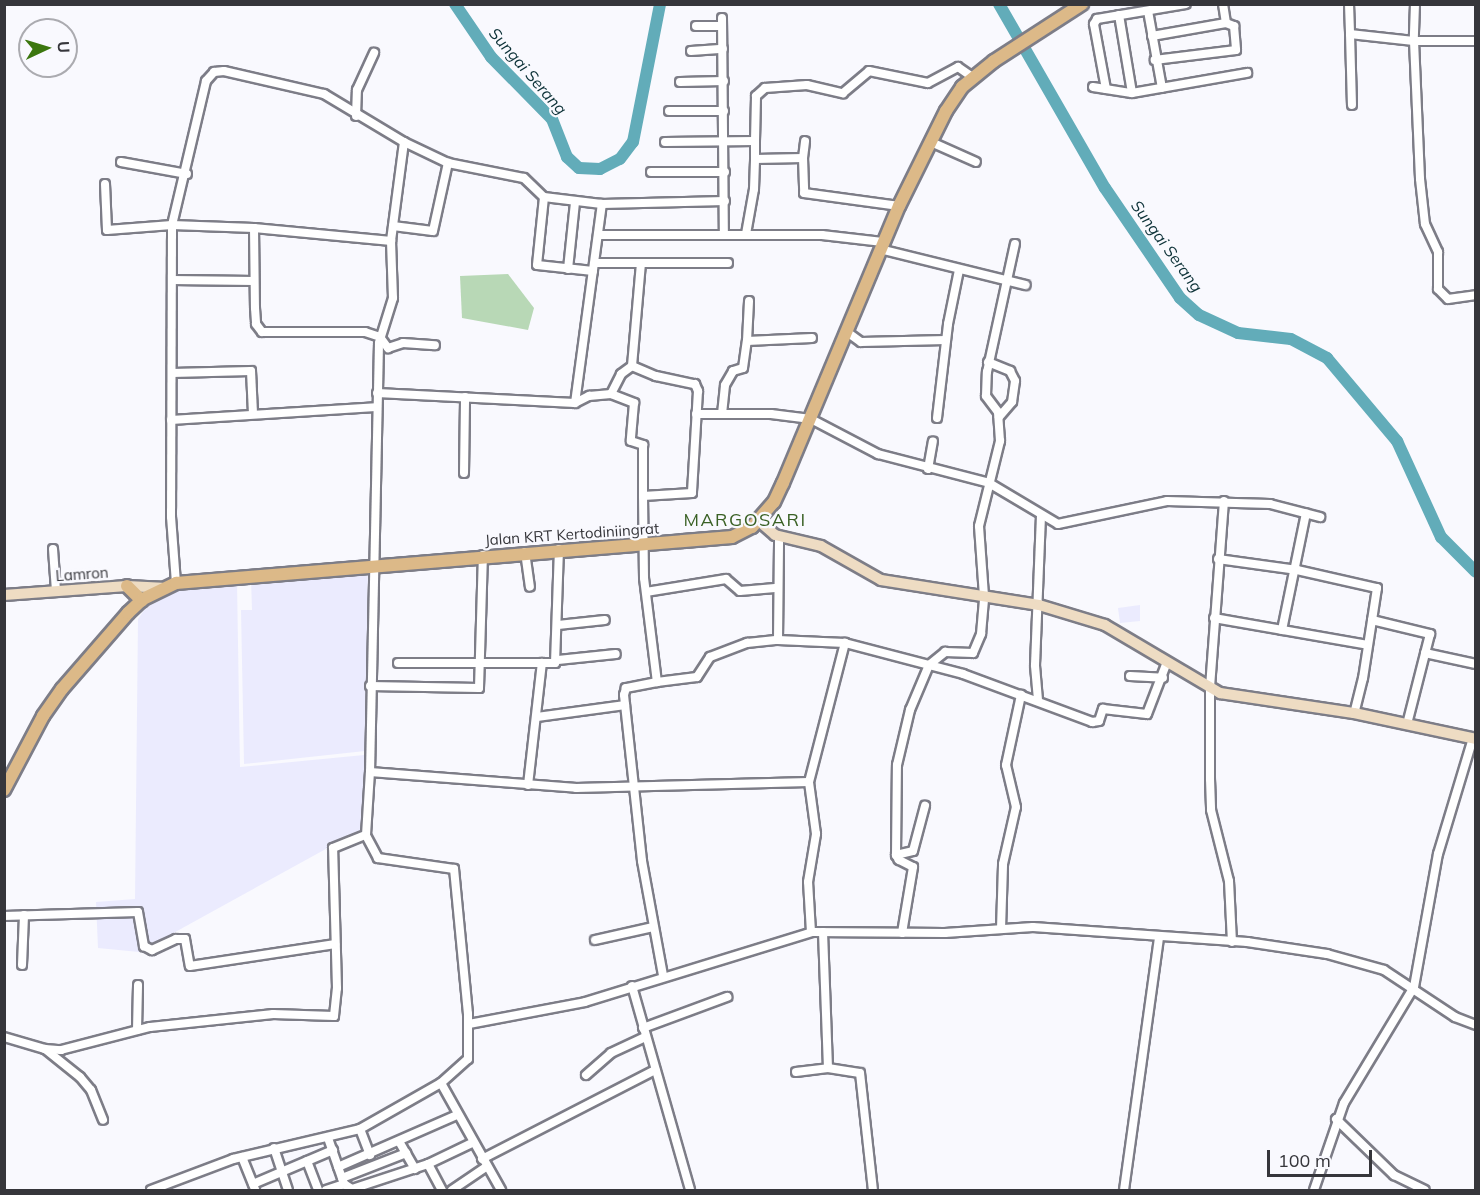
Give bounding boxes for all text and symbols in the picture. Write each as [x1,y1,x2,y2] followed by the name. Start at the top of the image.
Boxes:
[18,18,78,78] north arrow
[485,24,571,118] water label: Sungai Serang
[54,40,74,53] text: U
[1127,196,1207,296] water label: Sungai Serang
[683,509,807,531] district label: MARGOSARI
[484,519,660,549] street label: Jalan KRT Kertodiniingrat
[55,563,109,585] street label: Lamron
[1270,1138,1375,1176] scale bar
[1278,1149,1331,1172] text: 100 m

